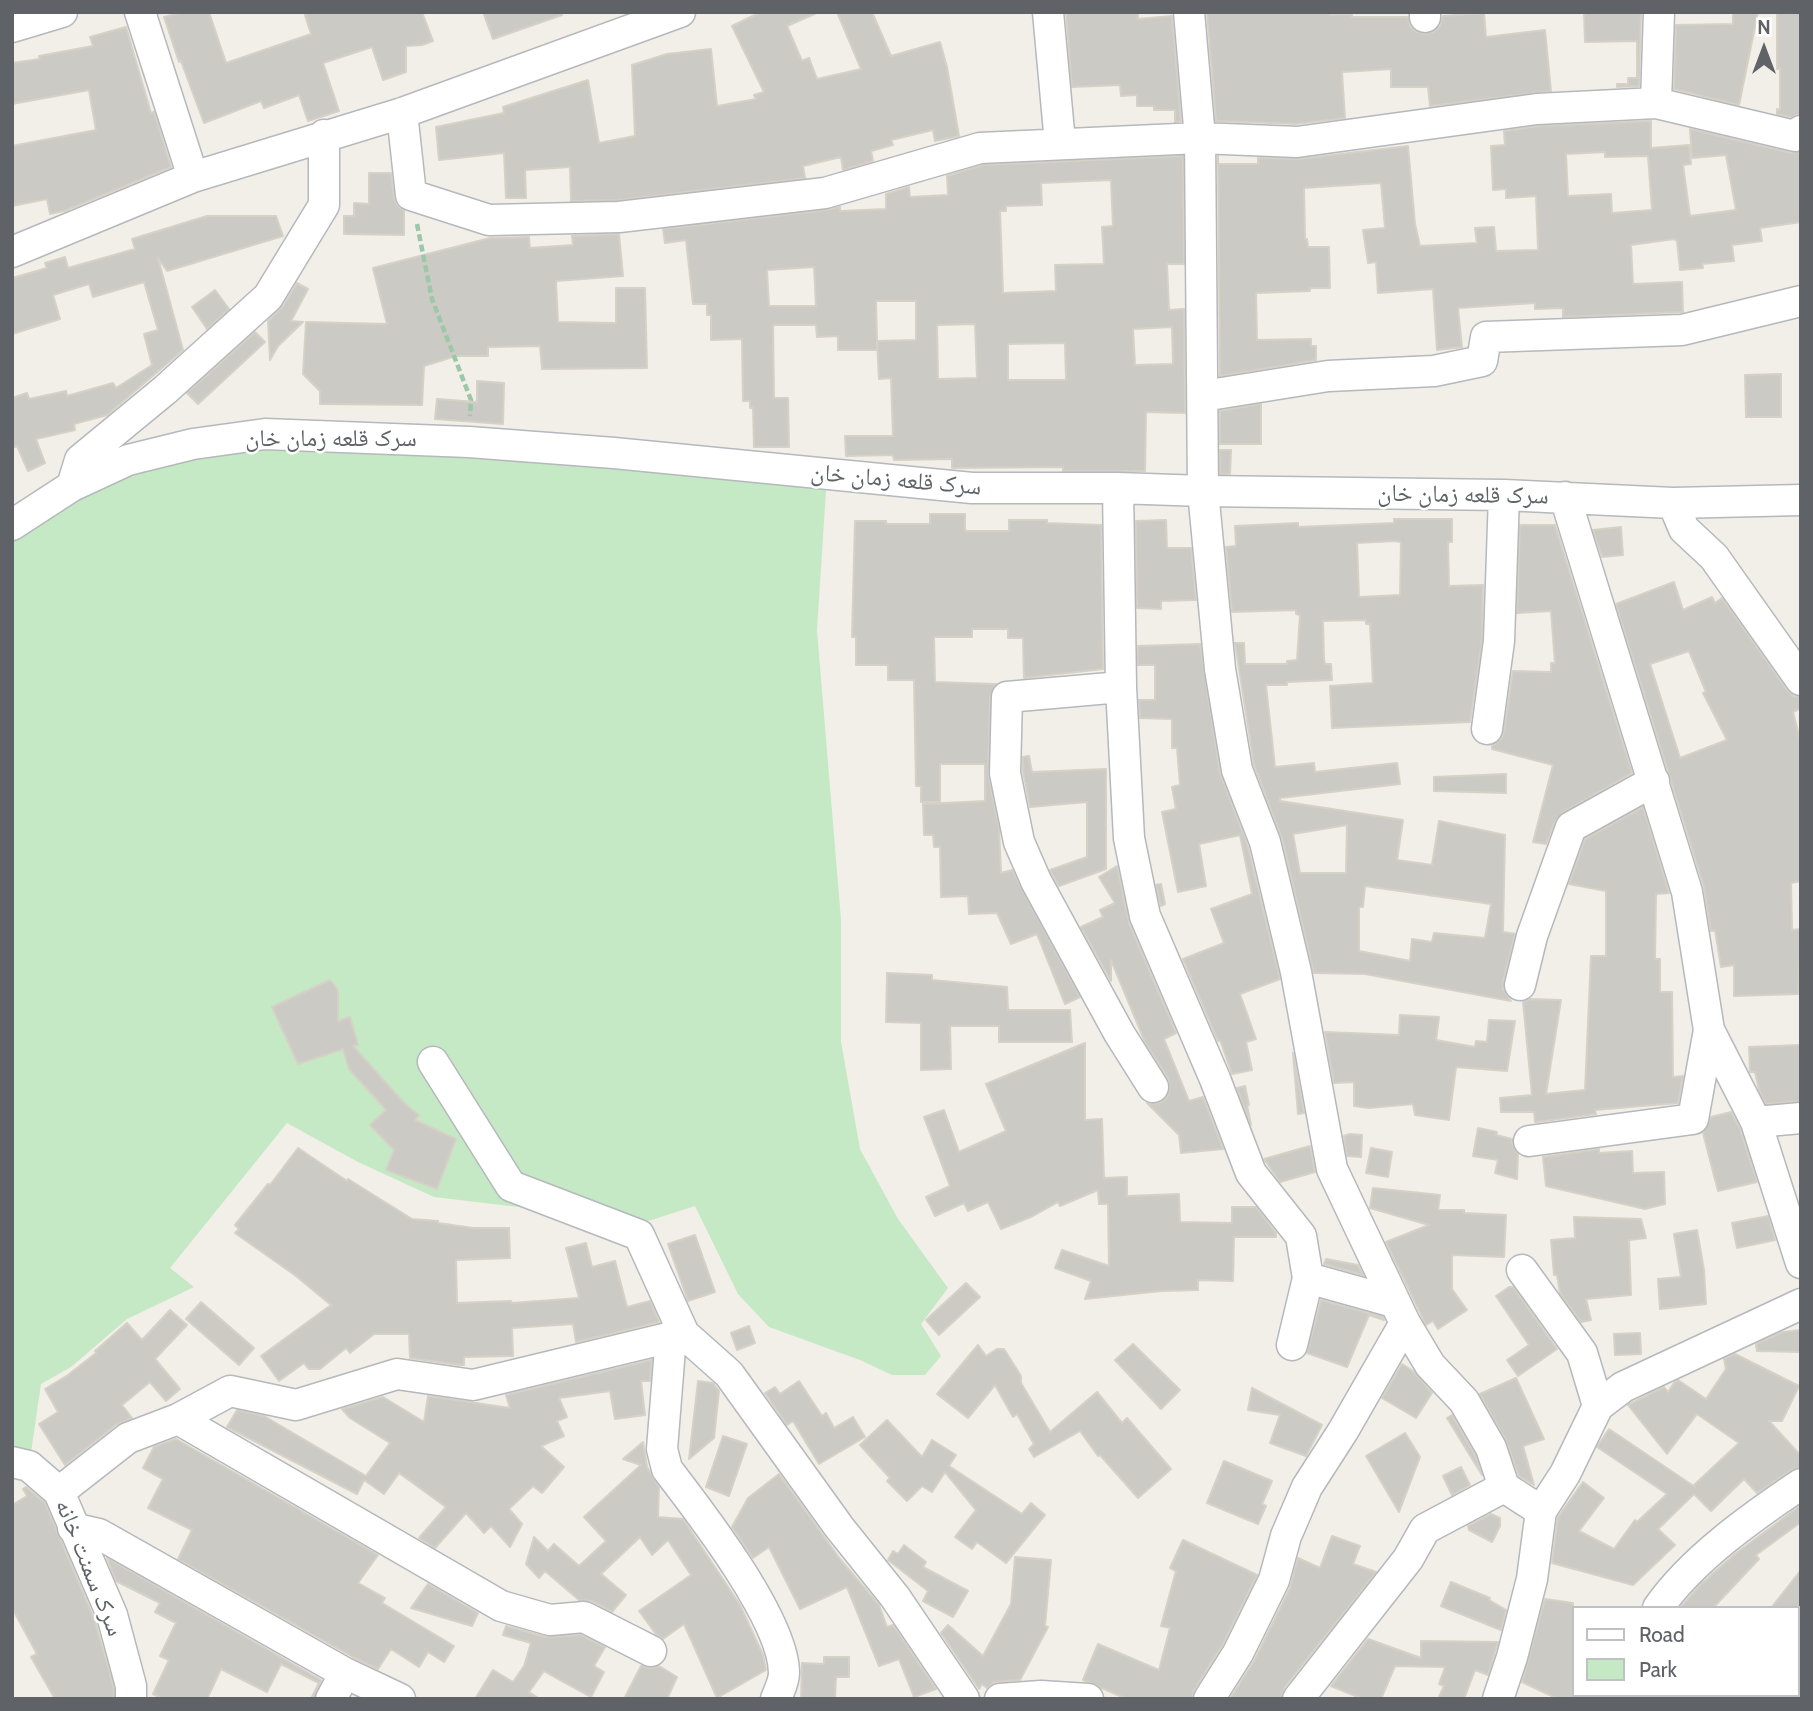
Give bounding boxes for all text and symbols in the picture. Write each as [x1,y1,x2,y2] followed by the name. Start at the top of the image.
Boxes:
[1729,14,1799,84] north arrow
[1757,16,1771,39] text: N
[245,425,417,453] street label: سرک قلعه زمان خان
[809,458,983,502] street label: سرک قلعه زمان خان
[1377,479,1549,511] street label: سرک قلعه زمان خان
[49,1496,129,1640] street label: سرک سمنت خانه
[1572,1606,1799,1697] legend
[1639,1622,1685,1647] text: Road
[1639,1657,1677,1682] text: Park

